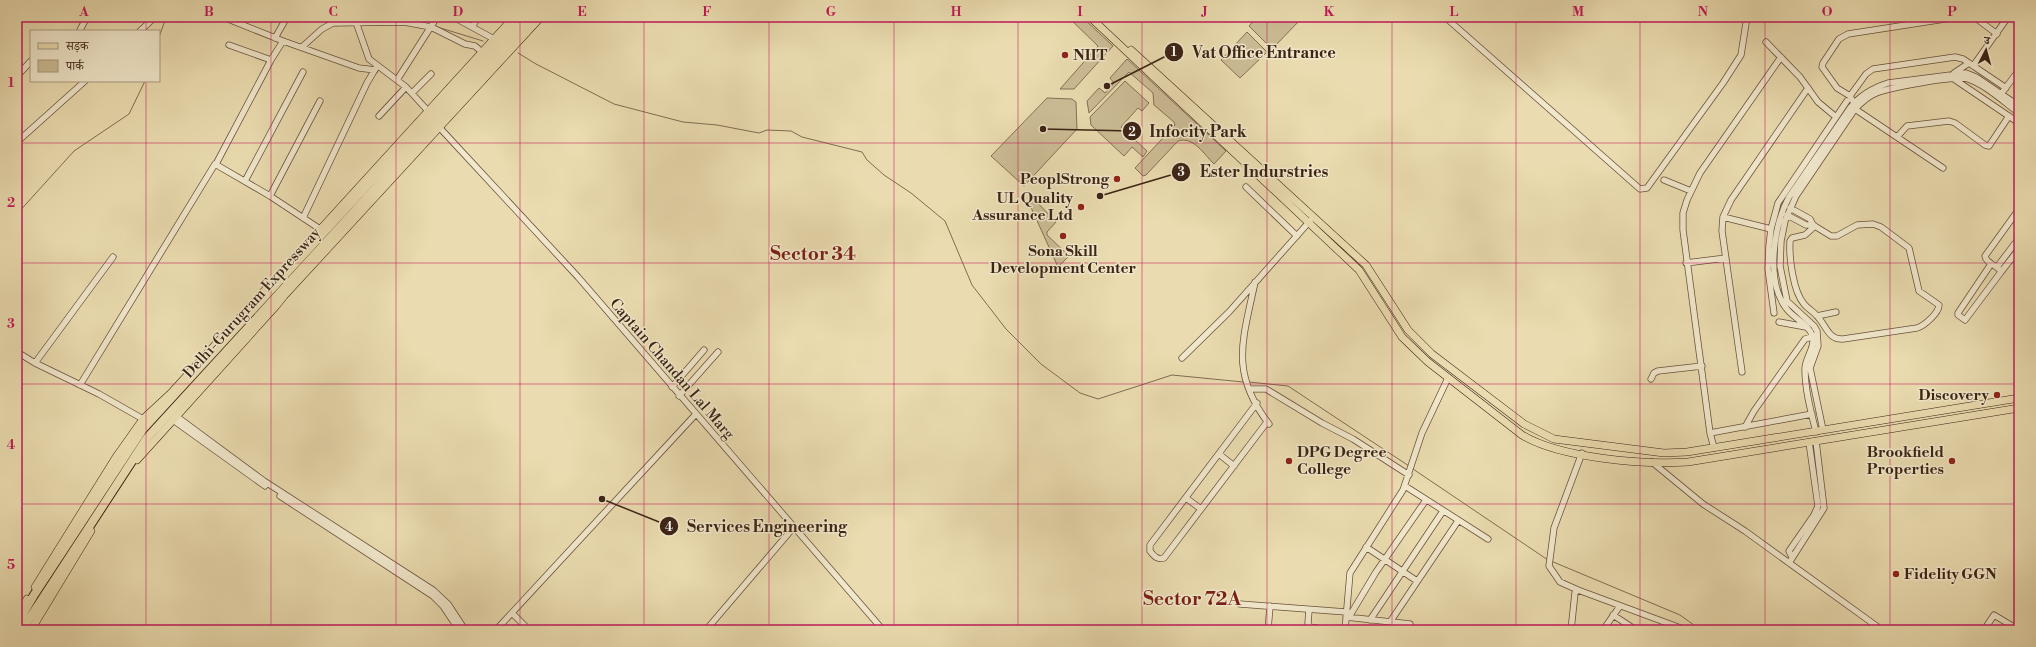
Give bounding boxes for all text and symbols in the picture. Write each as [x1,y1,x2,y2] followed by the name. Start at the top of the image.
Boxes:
[78,4,89,20] text: A
[204,4,214,20] text: B
[328,4,338,20] text: C
[453,4,463,20] text: D
[577,4,587,20] text: E
[702,4,712,20] text: F
[826,4,837,20] text: G
[951,4,962,20] text: H
[1077,4,1083,20] text: I
[1200,4,1208,20] text: J
[1324,4,1335,20] text: K
[1450,4,1459,20] text: L
[1572,4,1584,20] text: M
[1698,4,1709,20] text: N
[1822,4,1833,20] text: O
[1947,4,1957,20] text: P
[30,30,160,82] legend
[1966,30,2006,70] north arrow
[1982,34,1992,48] text: उ
[1164,38,1344,66] callout: Vat Office Entrance
[65,39,90,54] text: सड़क
[1191,43,1336,63] text: Vat Office Entrance
[1171,45,1177,60] text: 1
[1073,46,1107,65] place label: NIIT
[1060,50,1070,60] marker: NIIT
[65,59,85,74] text: पार्क
[8,75,15,91] text: 1
[1122,117,1255,145] callout: Infocity Park
[1149,122,1248,142] text: Infocity Park
[1128,125,1136,140] text: 2
[1171,158,1336,186] callout: Ester Indurstries
[1200,162,1328,182] text: Ester Indurstries
[1177,165,1185,180] text: 3
[1020,170,1110,189] place label: PeoplStrong
[1112,174,1122,184] marker: PeoplStrong
[971,189,1074,225] place label: UL Quality Assurance Ltd
[7,195,15,211] text: 2
[1076,202,1086,212] marker: UL Quality Assurance Ltd
[179,223,325,382] street label: Delhi-Gurugram Expressway
[1058,231,1068,241] marker: Sona Skill Development Center
[770,242,856,266] district label: Sector 34
[990,242,1136,278] place label: Sona Skill Development Center
[606,295,739,444] street label: Captain Chandan Lal Marg
[7,316,15,332] text: 3
[1919,386,1989,405] place label: Discovery
[1992,390,2002,400] marker: Discovery
[7,437,16,453] text: 4
[1297,443,1386,479] place label: DPG Degree College
[1867,443,1945,479] place label: Brookfield Properties
[1284,456,1294,466] marker: DPG Degree College
[1947,456,1957,466] marker: Brookfield Properties
[659,512,855,540] callout: Services Engineering
[687,517,848,537] text: Services Engineering
[665,520,673,535] text: 4
[7,557,15,573] text: 5
[1904,565,1997,584] place label: Fidelity GGN
[1891,569,1901,579] marker: Fidelity GGN
[1143,587,1241,611] district label: Sector 72A

